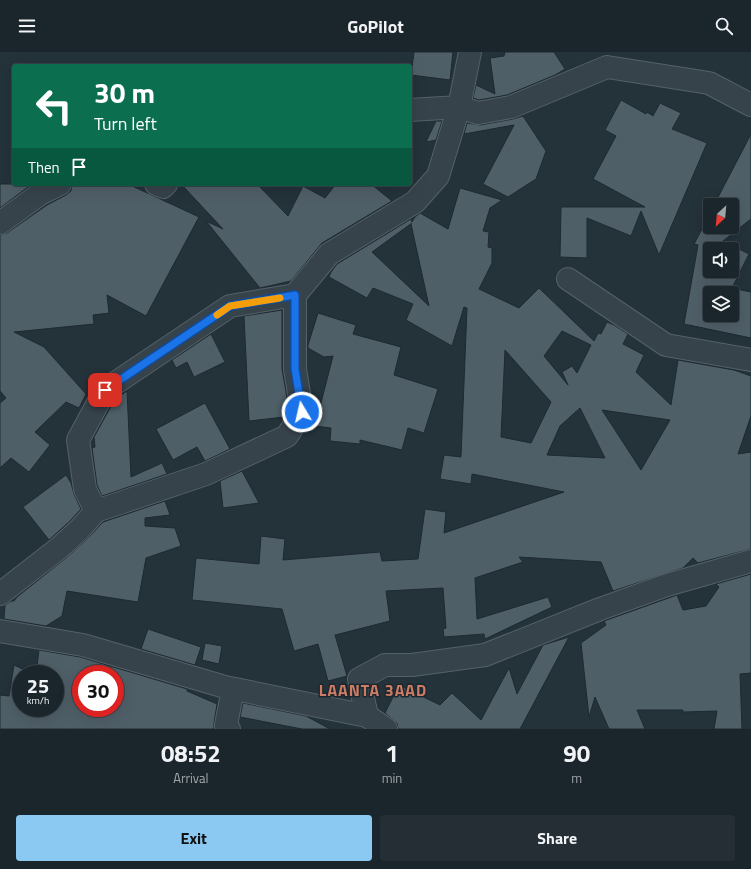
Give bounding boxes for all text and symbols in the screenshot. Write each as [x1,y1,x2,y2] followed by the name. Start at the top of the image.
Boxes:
[347,13,404,40] text: GoPilot
[16,15,38,37] icon: menu
[713,15,735,37] icon: search
[94,71,155,114] text: 30 m
[28,80,80,132] icon: left
[94,110,157,137] text: Turn left
[28,156,60,179] text: Then
[68,156,90,178] icon: arrive
[703,198,739,234] north arrow
[703,198,739,322] map controls
[703,242,739,278] button: sound
[703,286,739,322] button: layers
[88,373,122,407] pin
[94,379,116,401] icon: arrive
[281,391,323,433] position arrow
[72,665,124,717] speed limit sign: 30
[27,670,49,701] text: 25
[319,678,427,702] district label: LAANTA 3AAD
[27,693,49,708] text: km/h
[161,735,221,771] text: 08:52
[385,735,399,771] text: 1
[563,735,590,771] text: 90
[173,768,208,788] text: Arrival
[382,768,402,788] text: min
[571,768,582,788] text: m
[16,815,372,861] button: Exit
[380,815,735,861] button: Share

